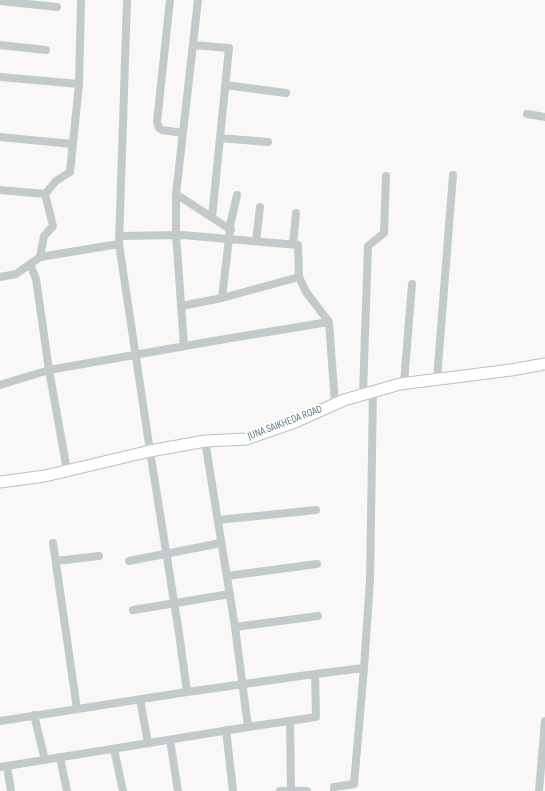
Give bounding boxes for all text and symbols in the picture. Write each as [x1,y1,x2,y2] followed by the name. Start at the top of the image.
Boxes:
[246,403,324,443] street label: JUNA SAIKHEDA ROAD

